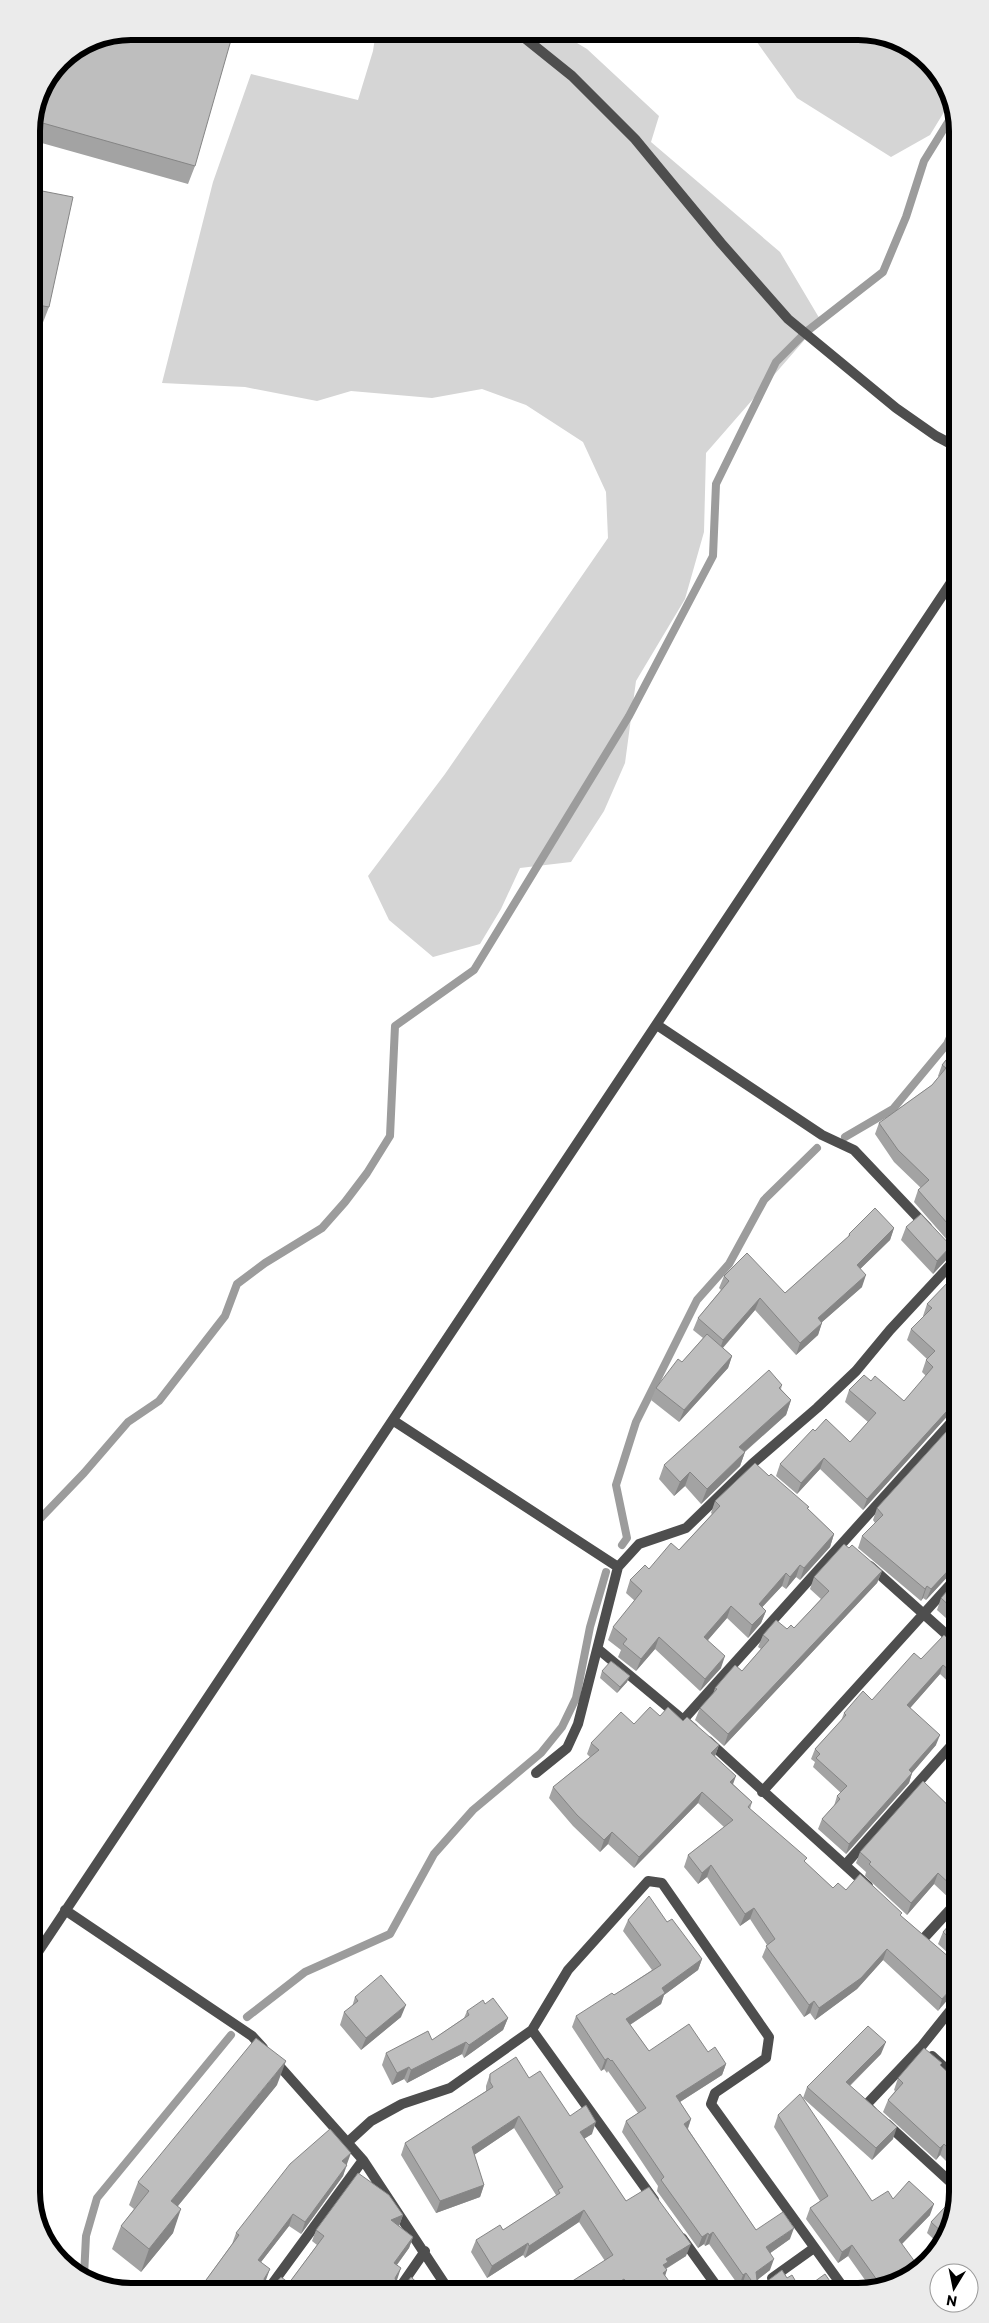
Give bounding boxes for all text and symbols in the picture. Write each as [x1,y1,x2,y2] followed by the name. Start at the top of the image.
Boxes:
[929,2263,979,2313] north arrow
[945,2292,958,2311] text: N

